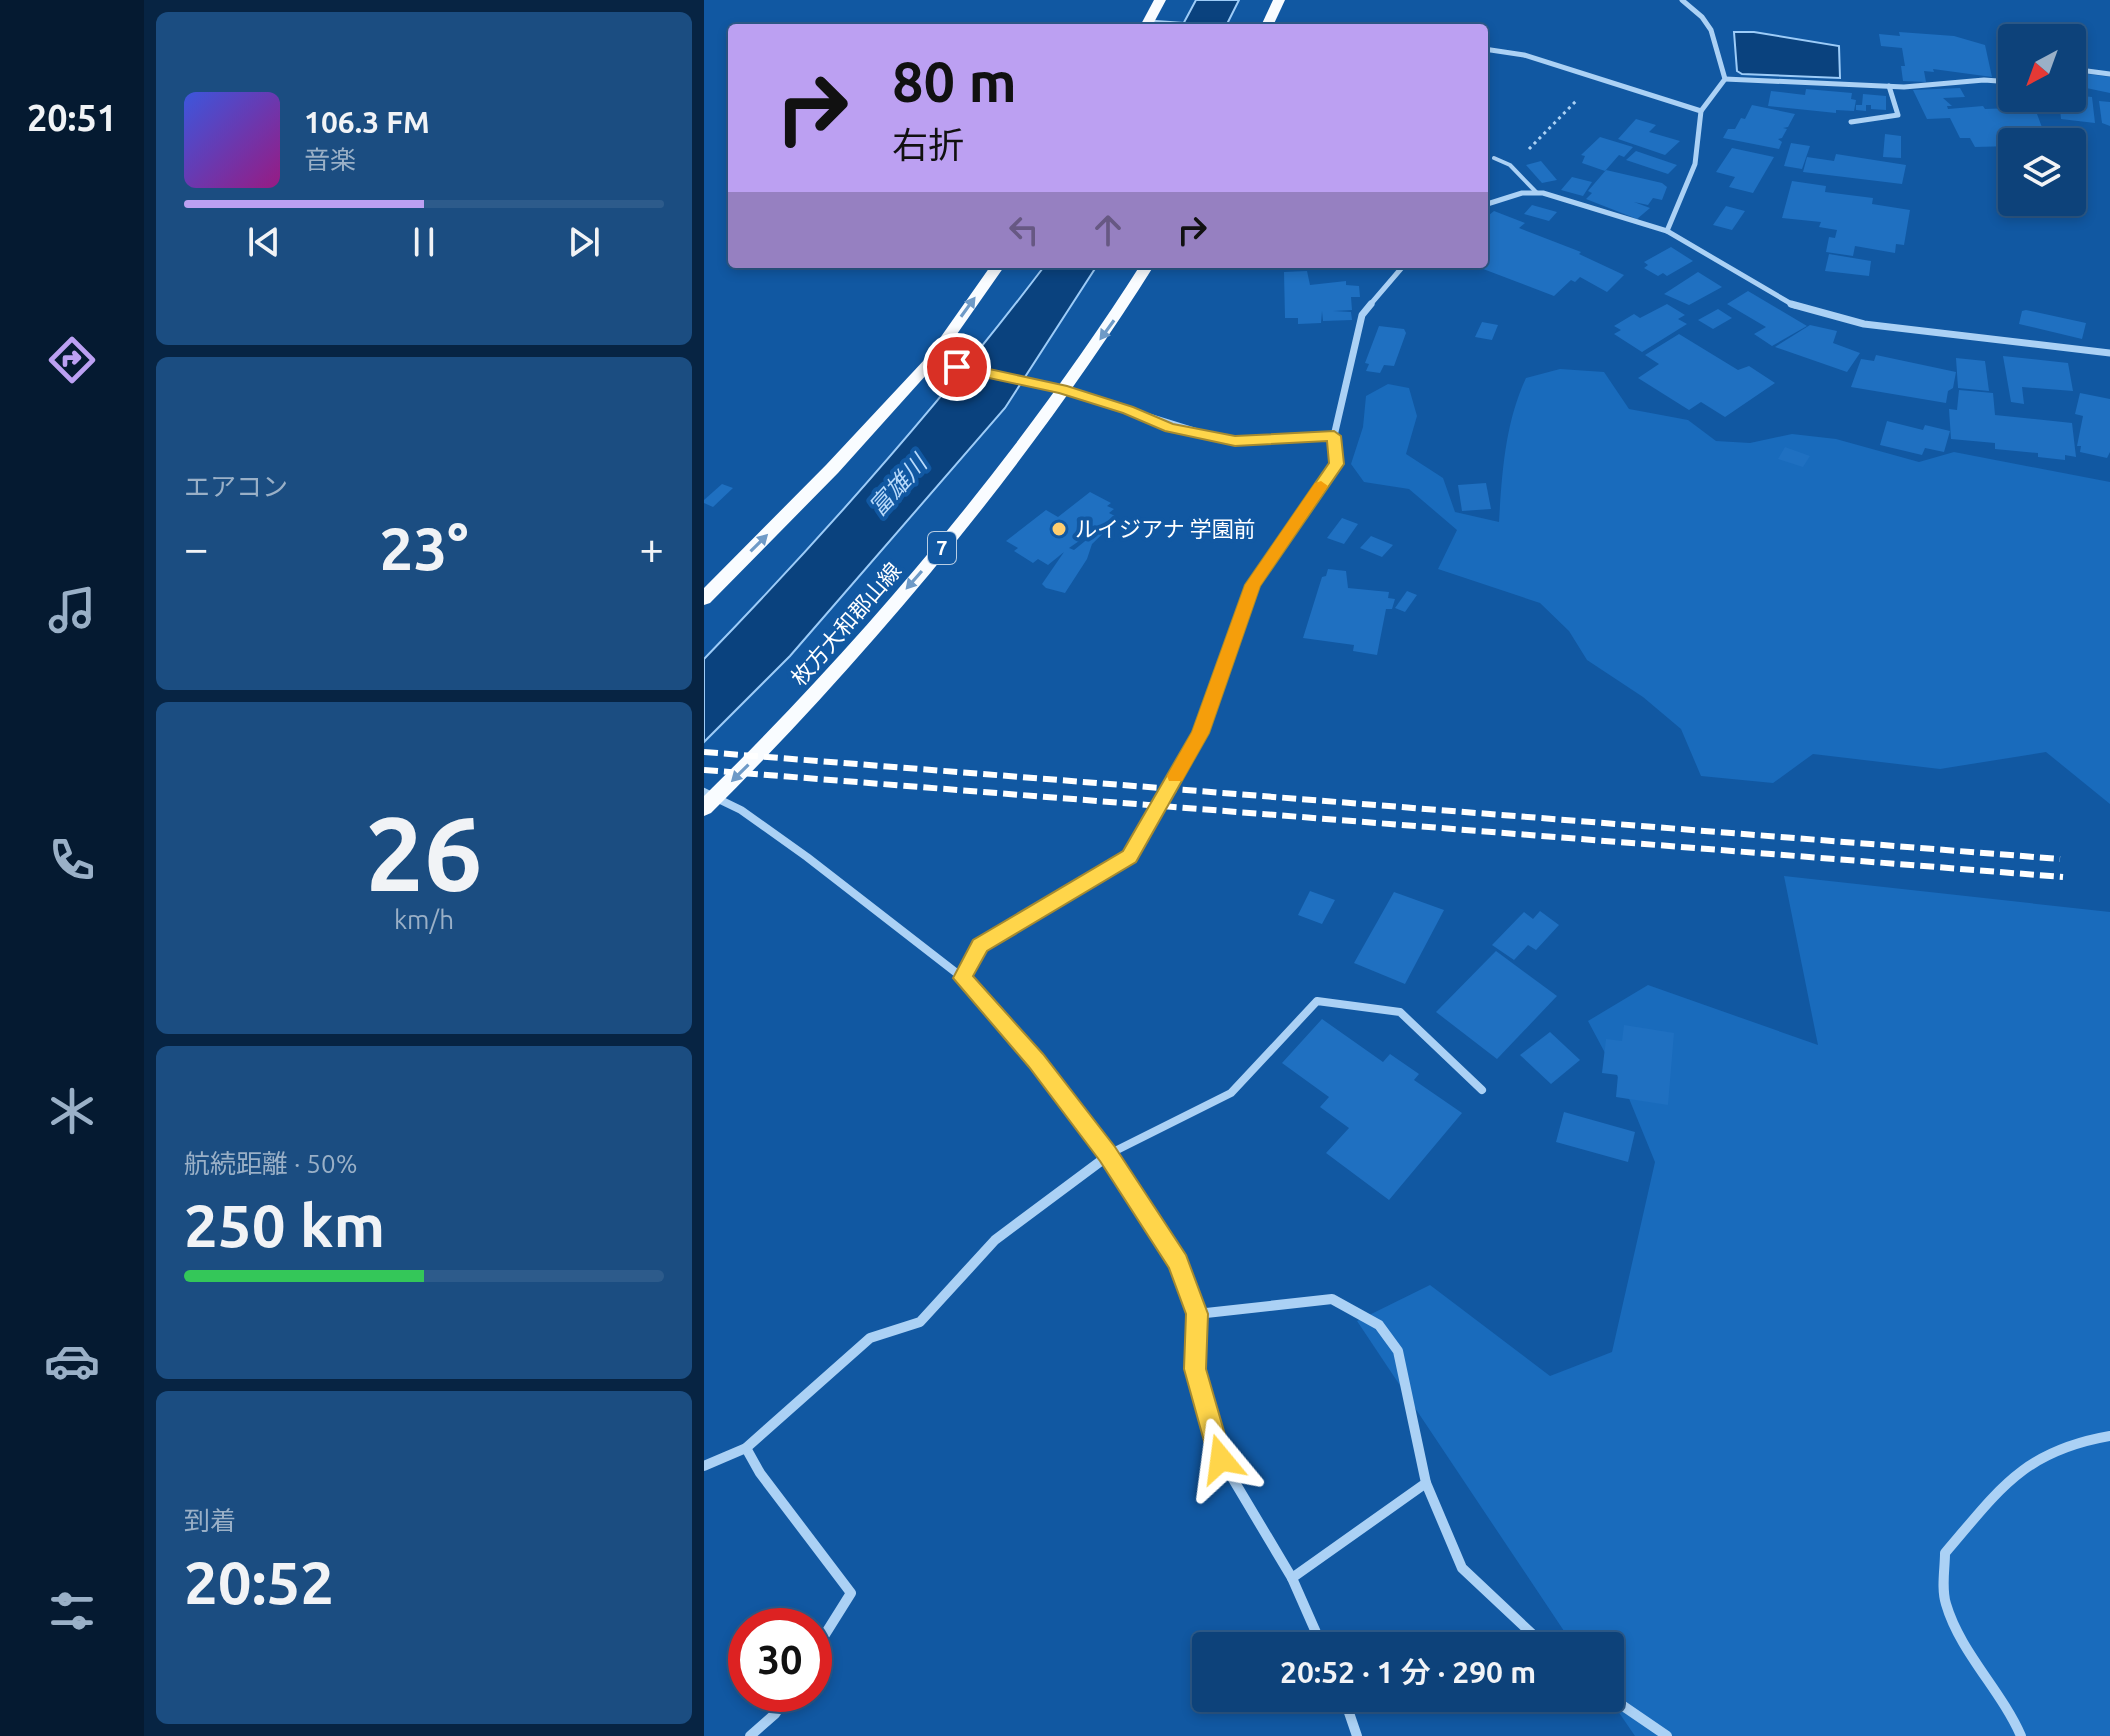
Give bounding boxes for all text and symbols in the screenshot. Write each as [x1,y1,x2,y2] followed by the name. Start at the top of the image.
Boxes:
[1998,24,2086,112] north arrow
[1998,24,2086,216] map controls
[892,50,1017,113] text: 80 m
[760,56,864,160] icon: right
[27,97,117,138] text: 20:51
[304,105,430,139] text: 106.3 FM
[892,124,964,165] text: 右折
[1998,128,2086,216] button: layers
[304,145,356,174] text: 音楽
[1002,208,1046,252] icon: left
[1086,208,1130,252] icon: ahead
[1170,208,1214,252] icon: right
[242,220,286,264] icon: previous
[402,220,446,264] icon: pause
[562,220,606,264] icon: next
[960,297,975,318] one-way arrow
[1099,319,1115,340] one-way arrow
[44,332,100,388] icon: directions
[923,333,991,401] pin
[935,345,979,389] icon: arrive
[864,448,934,521] water label: 富雄川
[184,472,288,501] text: エアコン
[380,514,468,581] text: 23°
[1075,516,1256,541] place label: ルイジアナ 学園前
[1050,520,1068,538] marker: ルイジアナ 学園前
[184,523,209,572] text: −
[639,523,664,572] text: +
[928,532,956,564] road number: 7
[749,534,768,553] one-way arrow
[786,557,906,690] street label: 枚方大和郡山線
[906,570,923,590] one-way arrow
[44,582,100,638] icon: music
[731,763,749,782] one-way arrow
[365,794,483,911] text: 26
[44,832,100,888] icon: phone
[394,905,454,934] text: km/h
[44,1083,100,1139] icon: climate
[184,1149,358,1178] text: 航続距離 · 50%
[184,1191,385,1258] text: 250 km
[44,1333,100,1389] icon: car
[1179,1417,1263,1501] position arrow
[184,1506,236,1535] text: 到着
[184,1548,334,1615] text: 20:52
[44,1583,100,1639] icon: filters
[728,1608,832,1712] speed limit sign: 30
[1280,1655,1536,1689] text: 20:52 · 1 分 · 290 m

